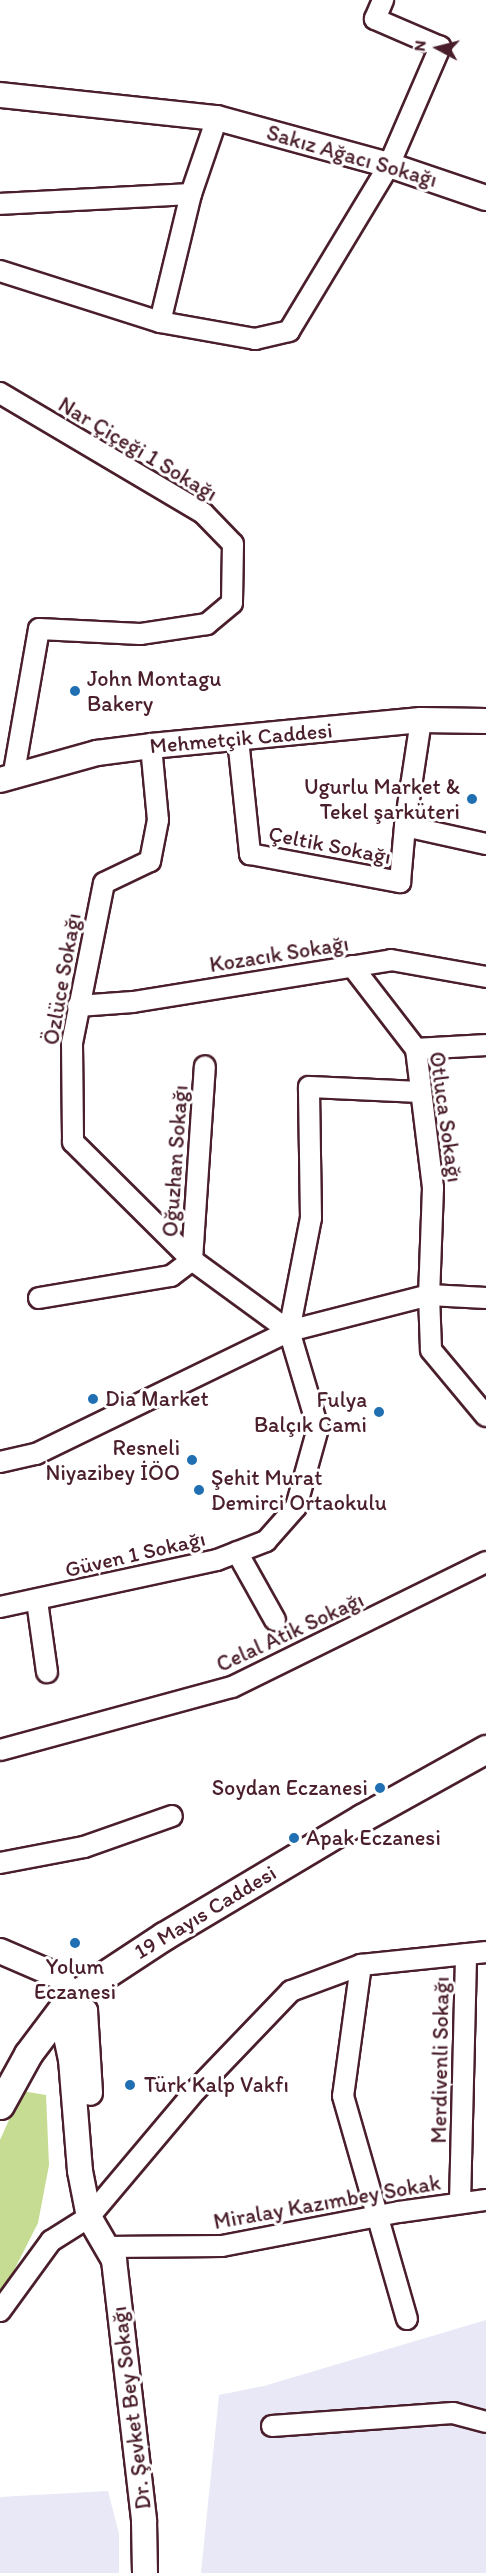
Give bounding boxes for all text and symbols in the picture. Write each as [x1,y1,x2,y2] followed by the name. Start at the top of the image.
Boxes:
[408,18,468,78] north arrow
[410,39,430,52] text: N
[264,119,440,193] street label: Sakız Ağacı Sokağı
[54,391,222,507] street label: Nar Çiçeği 1 Sokağı
[87,665,221,716] place label: John Montagu Bakery
[68,684,82,698] marker: John Montagu Bakery
[148,717,334,759] street label: Mehmetçik Caddesi
[304,773,460,824] place label: Ugurlu Market & Tekel şarküteri
[465,792,479,806] marker: Ugurlu Market & Tekel şarküteri
[267,820,393,870] street label: Çeltik Sokağı
[37,911,87,1047] street label: Özlüce Sokağı
[207,930,351,978] street label: Kozacık Sokağı
[424,1050,468,1184] street label: Otluca Sokağı
[157,1084,193,1238] street label: Oğuzhan Sokağı
[105,1386,208,1412] place label: Dia Market
[253,1386,367,1438] place label: Fulya Balçık Cami
[86,1392,100,1406] marker: Dia Market
[372,1405,386,1419] marker: Fulya Balçık Cami
[45,1434,180,1486] place label: Resneli Niyazibey İÖO
[185,1453,199,1467] marker: Resneli Niyazibey İÖO
[211,1464,387,1516] place label: Şehit Murat Demirci Ortaokulu
[192,1483,206,1497] marker: Şehit Murat Demirci Ortaokulu
[63,1525,207,1583] street label: Güven 1 Sokağı
[212,1586,368,1678] street label: Celal Atik Sokağı
[212,1775,368,1801] place label: Soydan Eczanesi
[373,1781,387,1795] marker: Soydan Eczanesi
[306,1825,442,1851] place label: Apak Eczanesi
[287,1831,301,1845] marker: Apak Eczanesi
[129,1859,281,1965] street label: 19 Mayıs Caddesi
[68,1936,82,1950] marker: Yolum Eczanesi
[34,1953,116,2005] place label: Yolum Eczanesi
[425,1976,455,2144] street label: Merdivenli Sokağı
[144,2072,288,2098] place label: Türk Kalp Vakfı
[121,2076,139,2094] marker: Türk Kalp Vakfı
[212,2169,442,2235] street label: Miralay Kazımbey Sokak
[105,2305,157,2511] street label: Dr. Şevket Bey Sokağı

